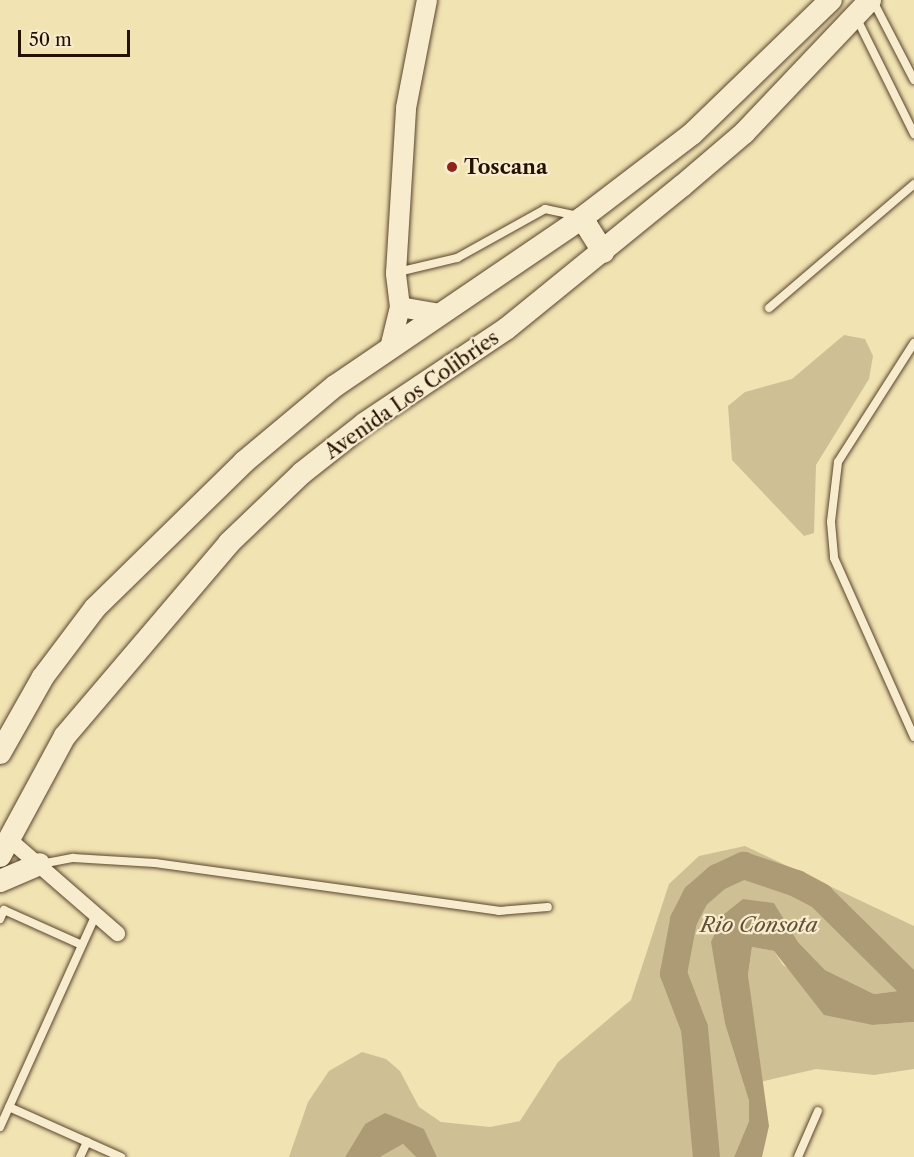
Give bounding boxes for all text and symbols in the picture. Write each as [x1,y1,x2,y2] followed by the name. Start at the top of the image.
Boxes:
[21,18,134,56] scale bar
[29,29,72,51] text: 50 m
[464,155,548,179] place label: Toscana
[445,160,459,174] marker: Toscana
[320,326,504,464] street label: Avenida Los Colibríes
[700,912,818,938] water label: Rio Consota

